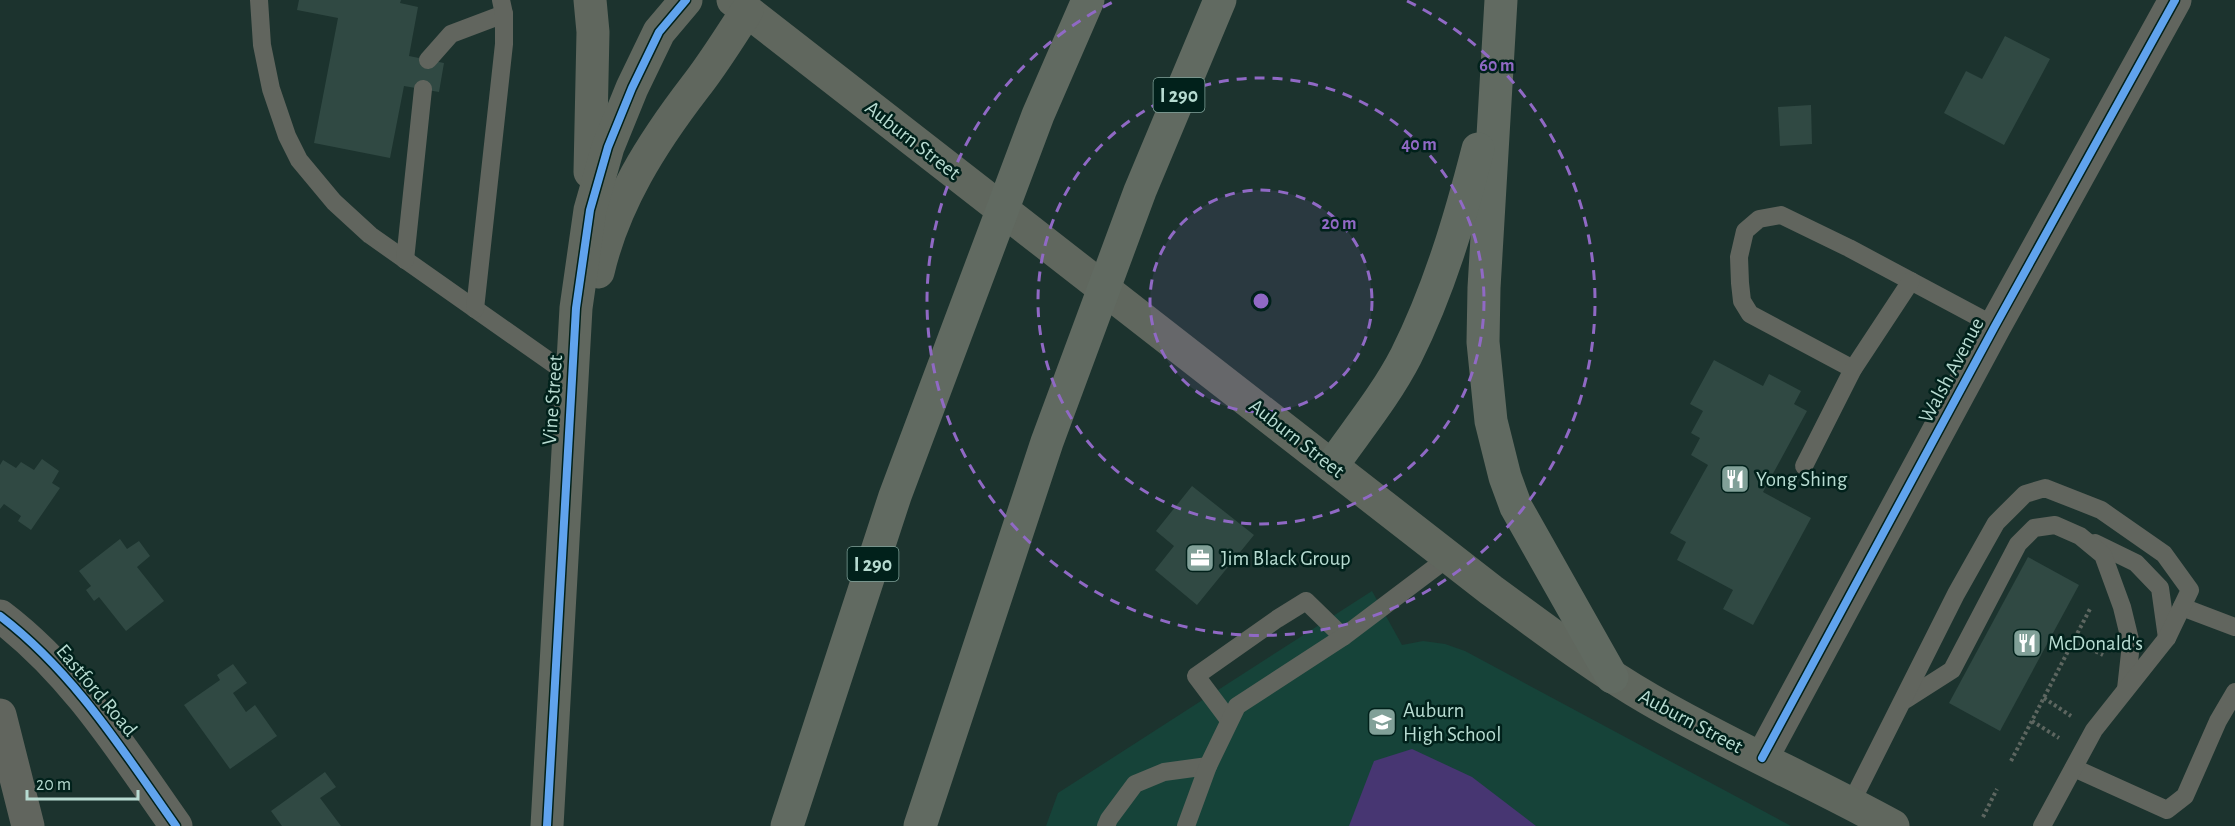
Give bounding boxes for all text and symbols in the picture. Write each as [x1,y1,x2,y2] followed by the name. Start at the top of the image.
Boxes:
[1479,57,1515,75] text: 60 m
[1154,78,1204,112] road number: I 290
[861,97,964,184] street label: Auburn Street
[1401,136,1437,154] text: 40 m
[1321,215,1357,233] text: 20 m
[1251,291,1271,311] centre of rings
[1915,314,1988,426] street label: Walsh Avenue
[539,354,566,446] street label: Vine Street
[1245,395,1348,482] street label: Auburn Street
[1719,463,1751,495] restaurant icon: Yong Shing
[1756,469,1848,490] place label: Yong Shing
[1184,542,1216,574] office icon: Jim Black Group
[848,547,898,581] road number: I 290
[1221,548,1351,569] place label: Jim Black Group
[2011,627,2043,659] restaurant icon: McDonald's
[2048,633,2143,654] place label: McDonald's
[52,640,141,740] street label: Eastford Road
[1635,685,1746,758] street label: Auburn Street
[1403,700,1501,745] place label: Auburn High School
[1366,706,1398,738] school or university icon: Auburn High School
[27,763,138,801] scale bar
[36,776,71,794] text: 20 m

